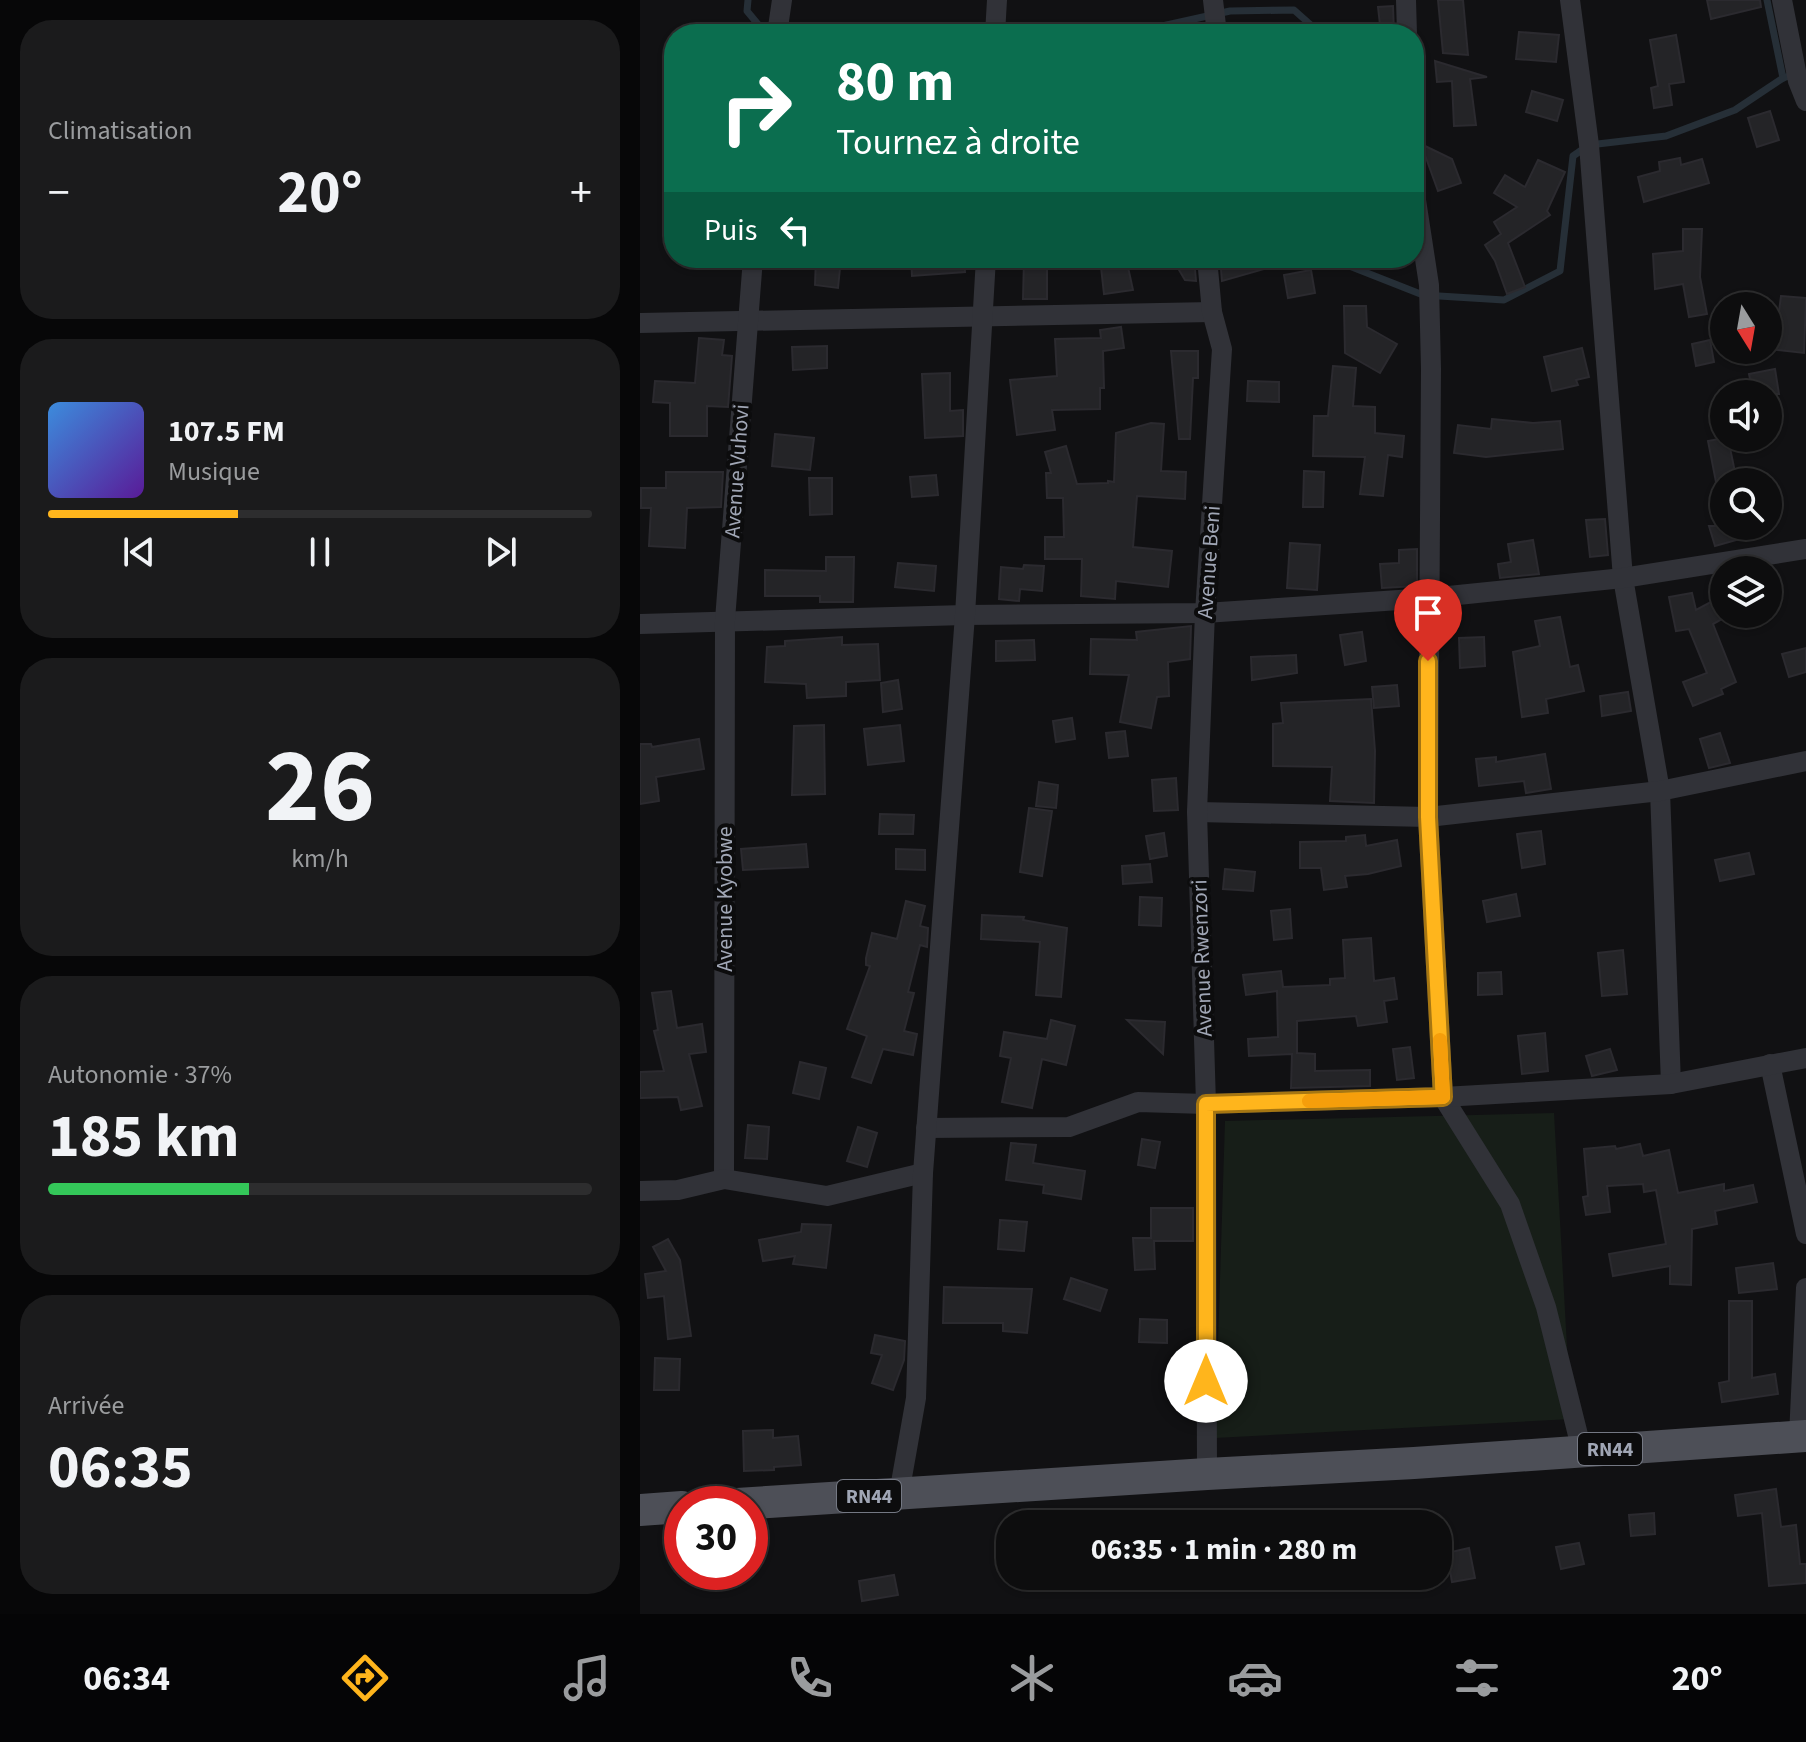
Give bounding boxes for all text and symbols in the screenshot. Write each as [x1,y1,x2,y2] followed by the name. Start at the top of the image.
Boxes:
[836,43,954,122] text: 80 m
[704,56,808,160] icon: right
[48,112,193,149] text: Climatisation
[836,117,1080,168] text: Tournez à droite
[277,151,363,236] text: 20°
[48,162,70,225] text: −
[570,162,592,225] text: +
[773,208,817,252] icon: left
[704,209,757,252] text: Puis
[1710,292,1782,364] north arrow
[1710,292,1782,628] map controls
[1710,380,1782,452] button: sound
[716,403,758,539] street label: Avenue Vuhovi
[168,410,285,453] text: 107.5 FM
[168,453,260,490] text: Musique
[1710,468,1782,540] button: search
[1189,504,1229,620] street label: Avenue Beni
[117,530,161,574] icon: previous
[298,530,342,574] icon: pause
[479,530,523,574] icon: next
[1710,556,1782,628] button: layers
[1394,579,1462,661] pin
[1406,591,1450,635] icon: arrive
[265,714,375,862] text: 26
[709,826,741,972] street label: Avenue Kyobwe
[291,840,349,877] text: km/h
[1183,879,1221,1037] street label: Avenue Rwenzori
[48,1056,232,1093] text: Autonomie · 37%
[48,1095,239,1180] text: 185 km
[1164,1339,1248,1423] position arrow
[48,1387,124,1424] text: Arrivée
[48,1426,193,1511] text: 06:35
[1578,1433,1642,1465] road number: RN44
[837,1480,901,1512] road number: RN44
[664,1486,768,1590] speed limit sign: 30
[1091,1528,1357,1571] text: 06:35 · 1 min · 280 m
[337,1650,393,1706] icon: directions
[559,1650,615,1706] icon: music
[782,1650,838,1706] icon: phone
[1004,1650,1060,1706] icon: climate
[1227,1650,1283,1706] icon: car
[1449,1650,1505,1706] icon: filters
[83,1653,170,1704] text: 06:34
[1672,1653,1723,1704] text: 20°

